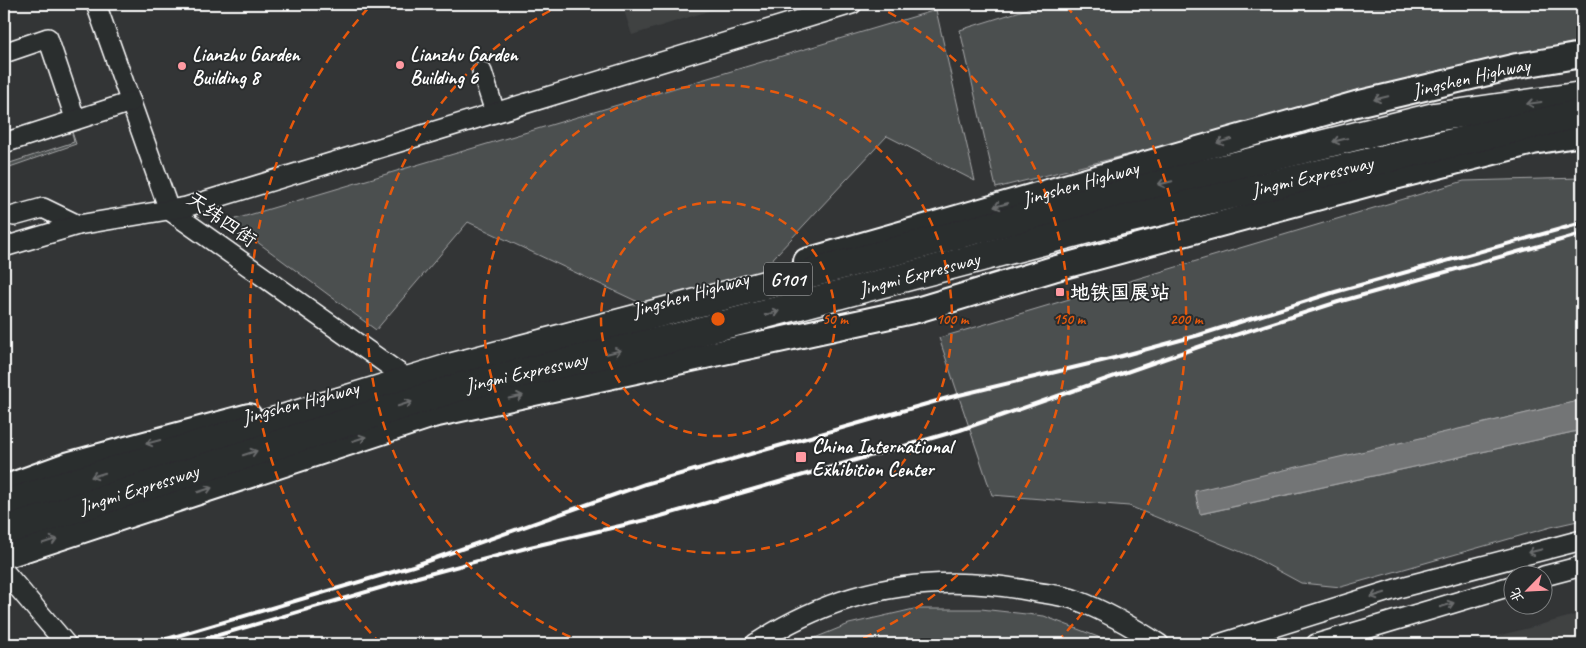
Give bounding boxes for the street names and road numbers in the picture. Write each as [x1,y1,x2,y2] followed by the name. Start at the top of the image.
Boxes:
[1409,52,1534,104] street label: Jingshen Highway
[1248,150,1377,203] street label: Jingmi Expressway
[1018,154,1143,212] street label: Jingshen Highway
[182,186,262,253] street label: 天纬四街
[855,246,984,302] street label: Jingmi Expressway
[764,262,812,296] road number: G101
[628,265,753,323] street label: Jingshen Highway
[462,346,592,398] street label: Jingmi Expressway
[238,374,363,430] street label: Jingshen Highway
[75,458,204,520] street label: Jingmi Expressway

